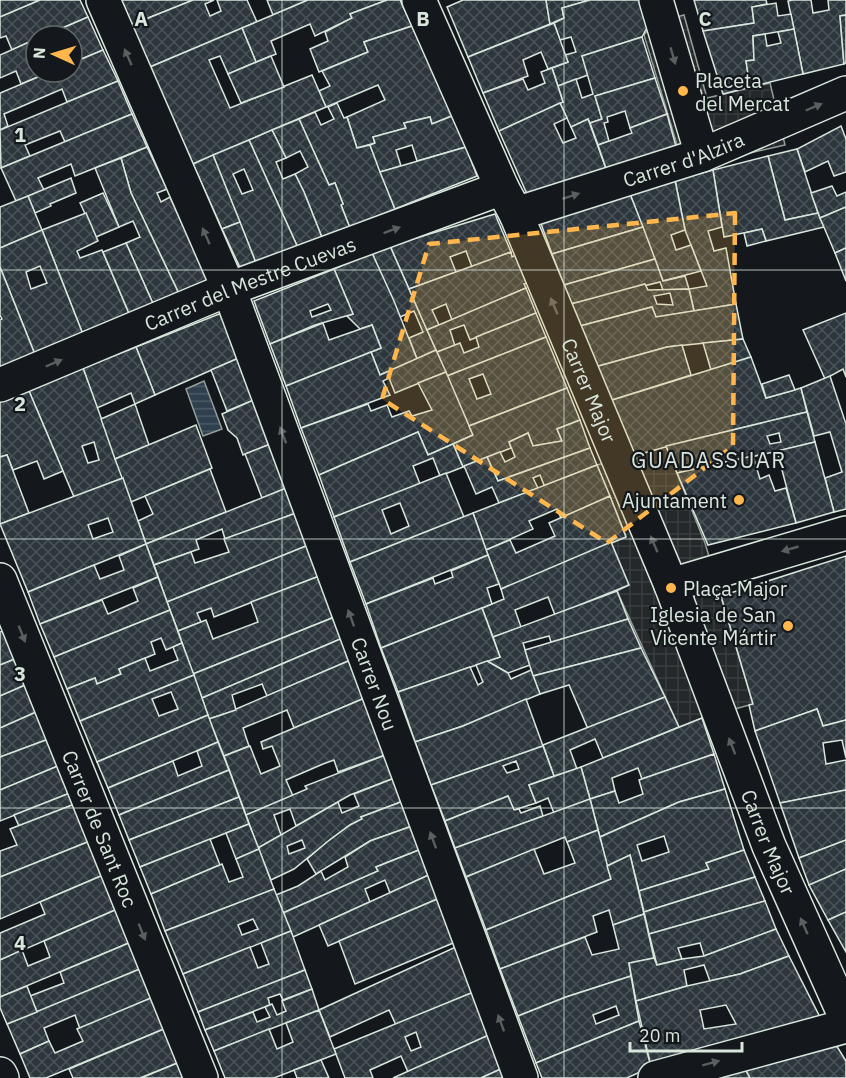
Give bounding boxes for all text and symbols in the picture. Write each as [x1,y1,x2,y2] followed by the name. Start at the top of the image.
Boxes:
[134,5,148,32] text: A
[416,5,430,32] text: B
[698,5,712,32] text: C
[24,24,84,84] north arrow
[29,46,49,59] text: N
[669,47,678,65] one-way arrow
[123,48,133,66] one-way arrow
[695,67,790,117] place label: Placeta del Mercat
[676,84,690,98] marker: Placeta del Mercat
[805,102,823,112] one-way arrow
[14,121,26,148] text: 1
[619,125,748,193] street label: Carrer d'Alzira
[562,191,580,201] one-way arrow
[383,224,401,234] one-way arrow
[201,226,211,244] one-way arrow
[140,230,360,337] street label: Carrer del Mestre Cuevas
[549,297,558,315] one-way arrow
[556,334,624,447] street label: Carrer Major
[45,358,63,367] one-way arrow
[14,390,26,417] text: 2
[278,426,288,444] one-way arrow
[631,445,787,474] district label: GUADASSUAR
[622,487,727,514] place label: Ajuntament
[732,493,746,507] marker: Ajuntament
[649,535,658,553] one-way arrow
[781,545,799,554] one-way arrow
[683,575,787,602] place label: Plaça Major
[664,581,678,595] marker: Plaça Major
[650,601,776,651] place label: Iglesia de San Vicente Mártir
[346,609,355,627] one-way arrow
[781,619,795,633] marker: Iglesia de San Vicente Mártir
[18,625,27,643] one-way arrow
[345,633,405,734] street label: Carrer Nou
[14,660,26,687] text: 3
[726,736,736,754] one-way arrow
[56,746,144,911] street label: Carrer de Sant Roc
[735,786,802,899] street label: Carrer Major
[428,831,437,849] one-way arrow
[800,918,809,935] one-way arrow
[138,923,147,941] one-way arrow
[14,929,26,956] text: 4
[495,1014,505,1032] one-way arrow
[630,1015,742,1053] scale bar
[639,1024,681,1047] text: 20 m
[702,1057,721,1067] one-way arrow

